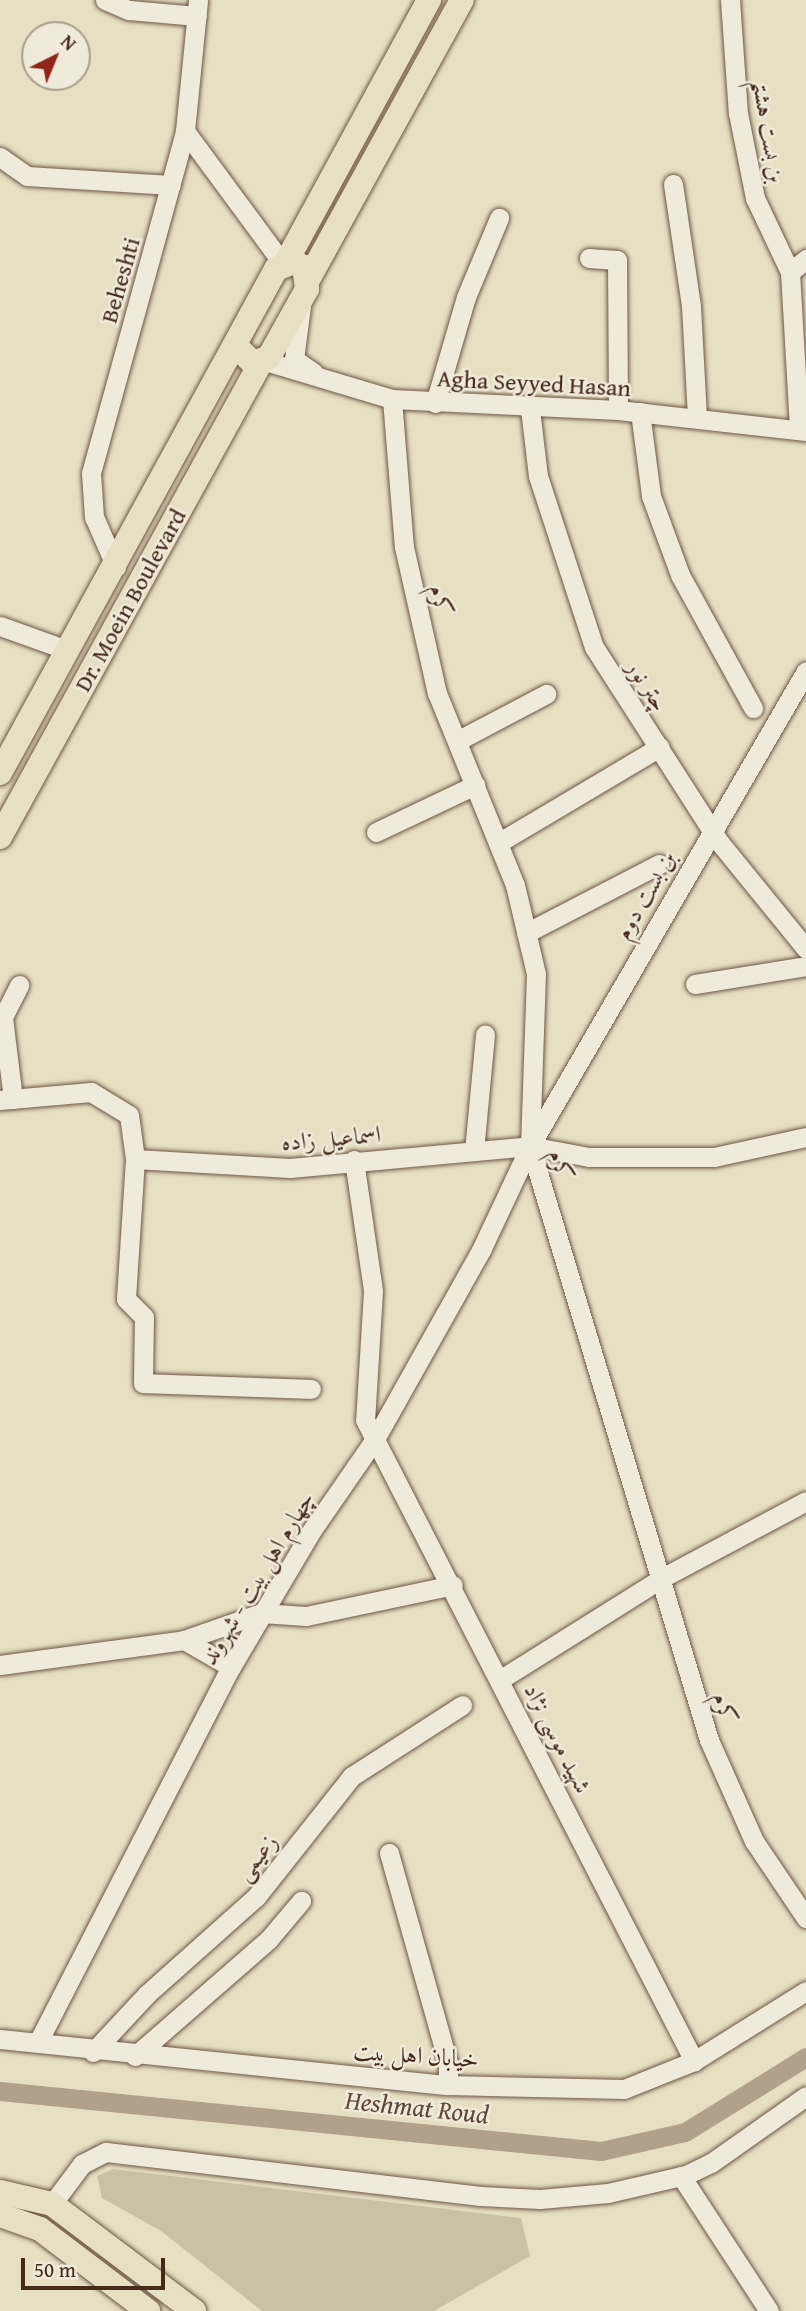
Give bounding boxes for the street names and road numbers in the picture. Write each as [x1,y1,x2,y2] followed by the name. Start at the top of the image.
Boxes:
[747,77,791,185] street label: بن بست هشتم
[94,234,146,326] street label: Beheshti
[436,364,632,402] street label: Agha Seyyed Hasan
[68,504,192,696] street label: Dr. Moein Boulevard
[423,582,459,618] street label: کرم
[621,654,675,716] street label: چتر نور
[608,845,682,945] street label: بن بست دوم
[280,1119,382,1157] street label: اسماعیل زاده
[543,1146,579,1184] street label: کرم
[194,1486,320,1670] street label: چهارم اهل بیت - شهروند
[518,1678,598,1798] street label: شهید موسی نژاد
[707,1689,743,1727] street label: کرم
[228,1828,284,1886] street label: زعیمی
[352,2036,480,2074] street label: خیابان اهل بیت

